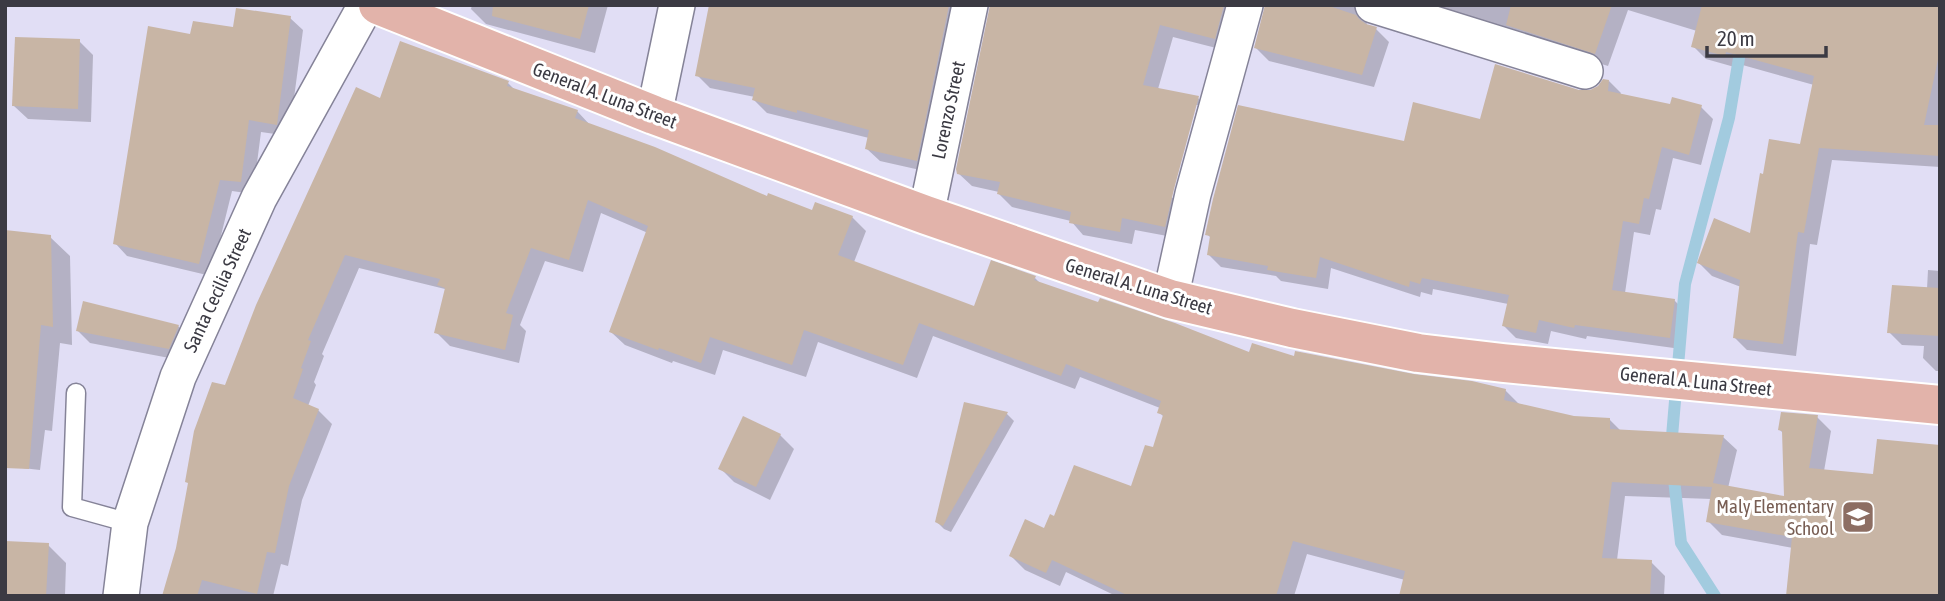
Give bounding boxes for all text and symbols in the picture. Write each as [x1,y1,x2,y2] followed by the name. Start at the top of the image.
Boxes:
[1707,14,1826,58] scale bar
[1717,26,1755,50] text: 20 m
[530,57,680,133] street label: General A. Luna Street
[927,59,969,161] street label: Lorenzo Street
[179,225,255,355] street label: Santa Cecilia Street
[1063,253,1215,319] street label: General A. Luna Street
[1619,362,1773,400] street label: General A. Luna Street
[1716,495,1834,539] place label: Maly Elementary School
[1839,498,1877,536] school or university icon: Maly Elementary School

